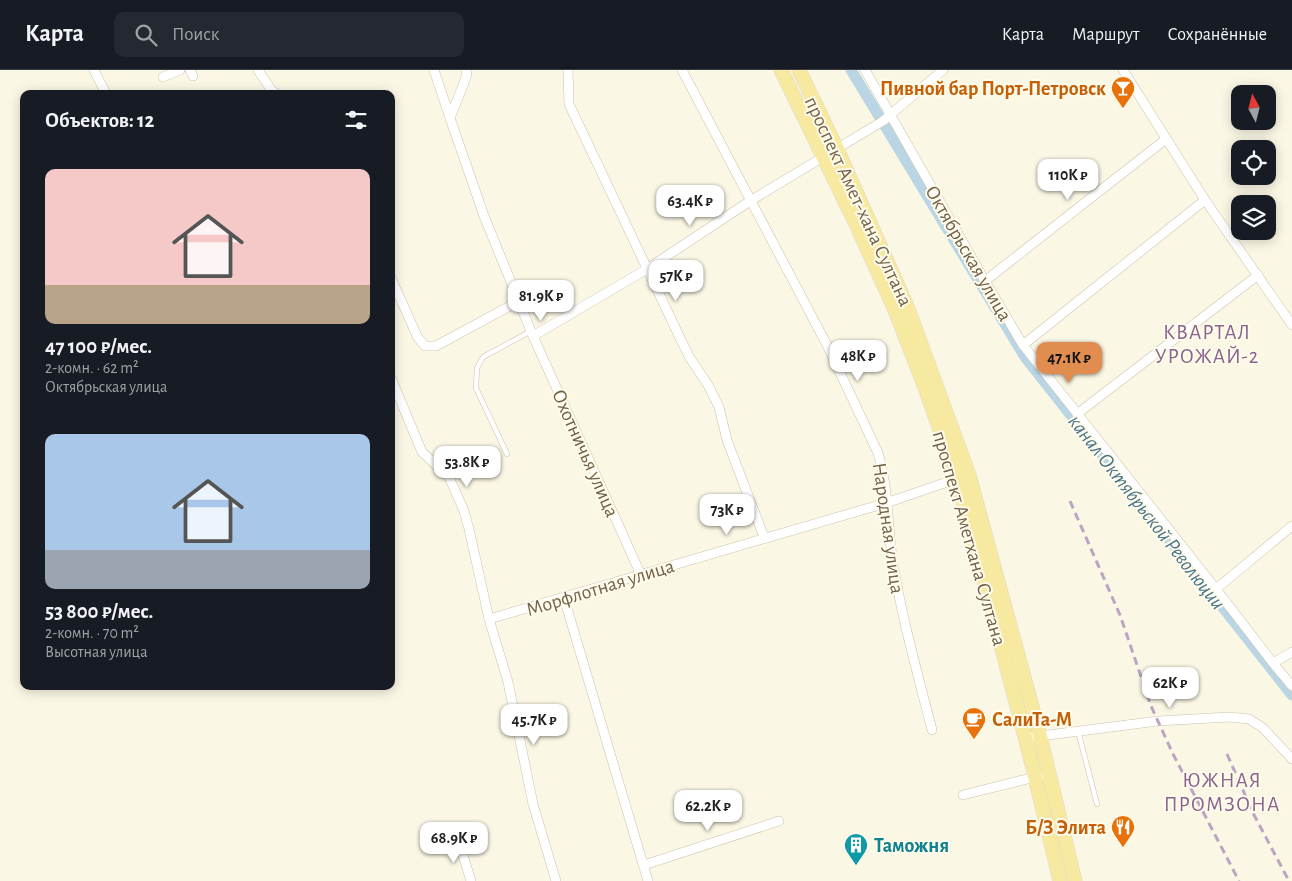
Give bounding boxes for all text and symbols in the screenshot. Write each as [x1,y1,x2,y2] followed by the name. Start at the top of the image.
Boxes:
[114,12,464,57] search box
[132,21,160,49] icon: search
[25,22,84,46] text: Карта
[172,25,219,44] text: Поиск
[1002,26,1044,44] text: Карта
[1072,26,1140,44] text: Маршрут
[1168,26,1267,44] text: Сохранённые
[1110,75,1136,109] bar icon: Пивной бар Порт-Петровск
[880,79,1106,99] place label: Пивной бар Порт-Петровск
[1231,85,1276,130] north arrow
[1231,85,1276,240] map controls
[801,93,916,309] street label: проспект Амет-хана Султана
[342,106,370,134] icon: filters
[45,110,155,131] text: Объектов: 12
[1231,140,1276,185] button: locate
[1027,158,1109,201] pin: 110K ₽
[1048,167,1088,183] text: 110K ₽
[921,182,1015,325] street label: Октябрьская улица
[644,184,736,227] pin: 63.4K ₽
[667,193,713,209] text: 63.4K ₽
[1231,195,1276,240] button: layers
[163,201,253,291] icon: home
[641,260,711,302] pin: 57K ₽
[659,268,693,284] text: 57K ₽
[495,280,587,322] pin: 81.9K ₽
[519,288,563,304] text: 81.9K ₽
[1155,322,1259,367] district label: КВАРТАЛ УРОЖАЙ-2
[45,336,152,357] text: 47 100 ₽/мес.
[823,340,893,382] pin: 48K ₽
[1023,342,1115,384] pin: 47.1K ₽
[840,348,876,364] text: 48K ₽
[1047,350,1091,366] text: 47.1K ₽
[45,360,139,376] text: 2-комн. · 62 m²
[45,379,167,395] text: Октябрьская улица
[548,387,622,520] street label: Охотничья улица
[1063,411,1229,614] water label: канал Октябрьской Революции
[929,428,1009,648] street label: проспект Аметхана Султана
[421,446,513,488] pin: 53.8K ₽
[445,454,489,470] text: 53.8K ₽
[869,461,907,595] street label: Народная улица
[163,466,253,556] icon: home
[692,494,762,536] pin: 73K ₽
[710,502,744,518] text: 73K ₽
[524,556,677,620] street label: Морфлотная улица
[45,601,153,622] text: 53 800 ₽/мес.
[45,625,139,641] text: 2-комн. · 70 m²
[45,644,147,660] text: Высотная улица
[1135,666,1205,709] pin: 62K ₽
[1153,675,1187,691] text: 62K ₽
[488,704,580,746] pin: 45.7K ₽
[961,706,987,740] cafe icon: СалиТа-М
[992,710,1072,730] place label: СалиТа-М
[512,712,556,728] text: 45.7K ₽
[1164,770,1280,815] district label: ЮЖНАЯ ПРОМЗОНА
[662,790,754,832] pin: 62.2K ₽
[685,798,731,814] text: 62.2K ₽
[1110,814,1136,848] restaurant icon: Б/З Элита
[1025,818,1107,838] place label: Б/З Элита
[408,822,500,864] pin: 68.9K ₽
[431,830,477,846] text: 68.9K ₽
[843,832,869,866] building icon: Таможня
[874,836,949,856] place label: Таможня

